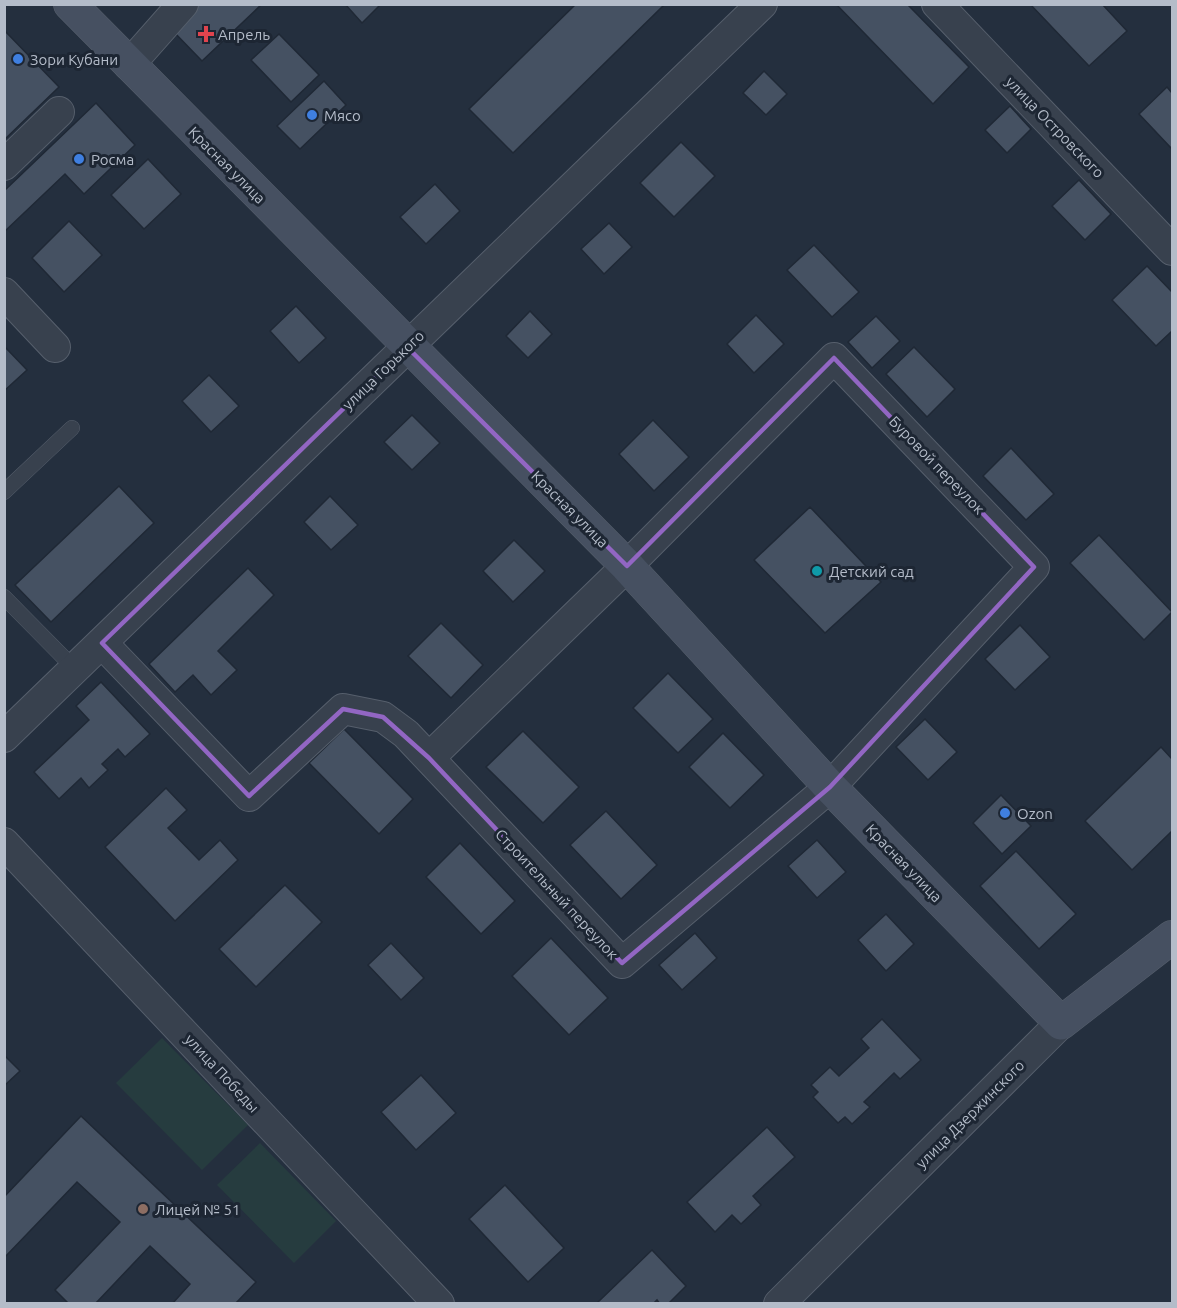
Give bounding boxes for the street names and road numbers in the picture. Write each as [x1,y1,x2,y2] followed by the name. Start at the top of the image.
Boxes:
[1002,73,1108,181] street label: улица Островского
[185,123,269,207] street label: Красная улица
[339,327,427,413] street label: улица Горького
[886,412,988,518] street label: Буровой переулок
[528,467,612,551] street label: Красная улица
[863,821,945,905] street label: Красная улица
[492,825,622,963] street label: Строительный переулок
[181,1030,263,1116] street label: улица Победы
[912,1056,1028,1172] street label: улица Дзержинского

